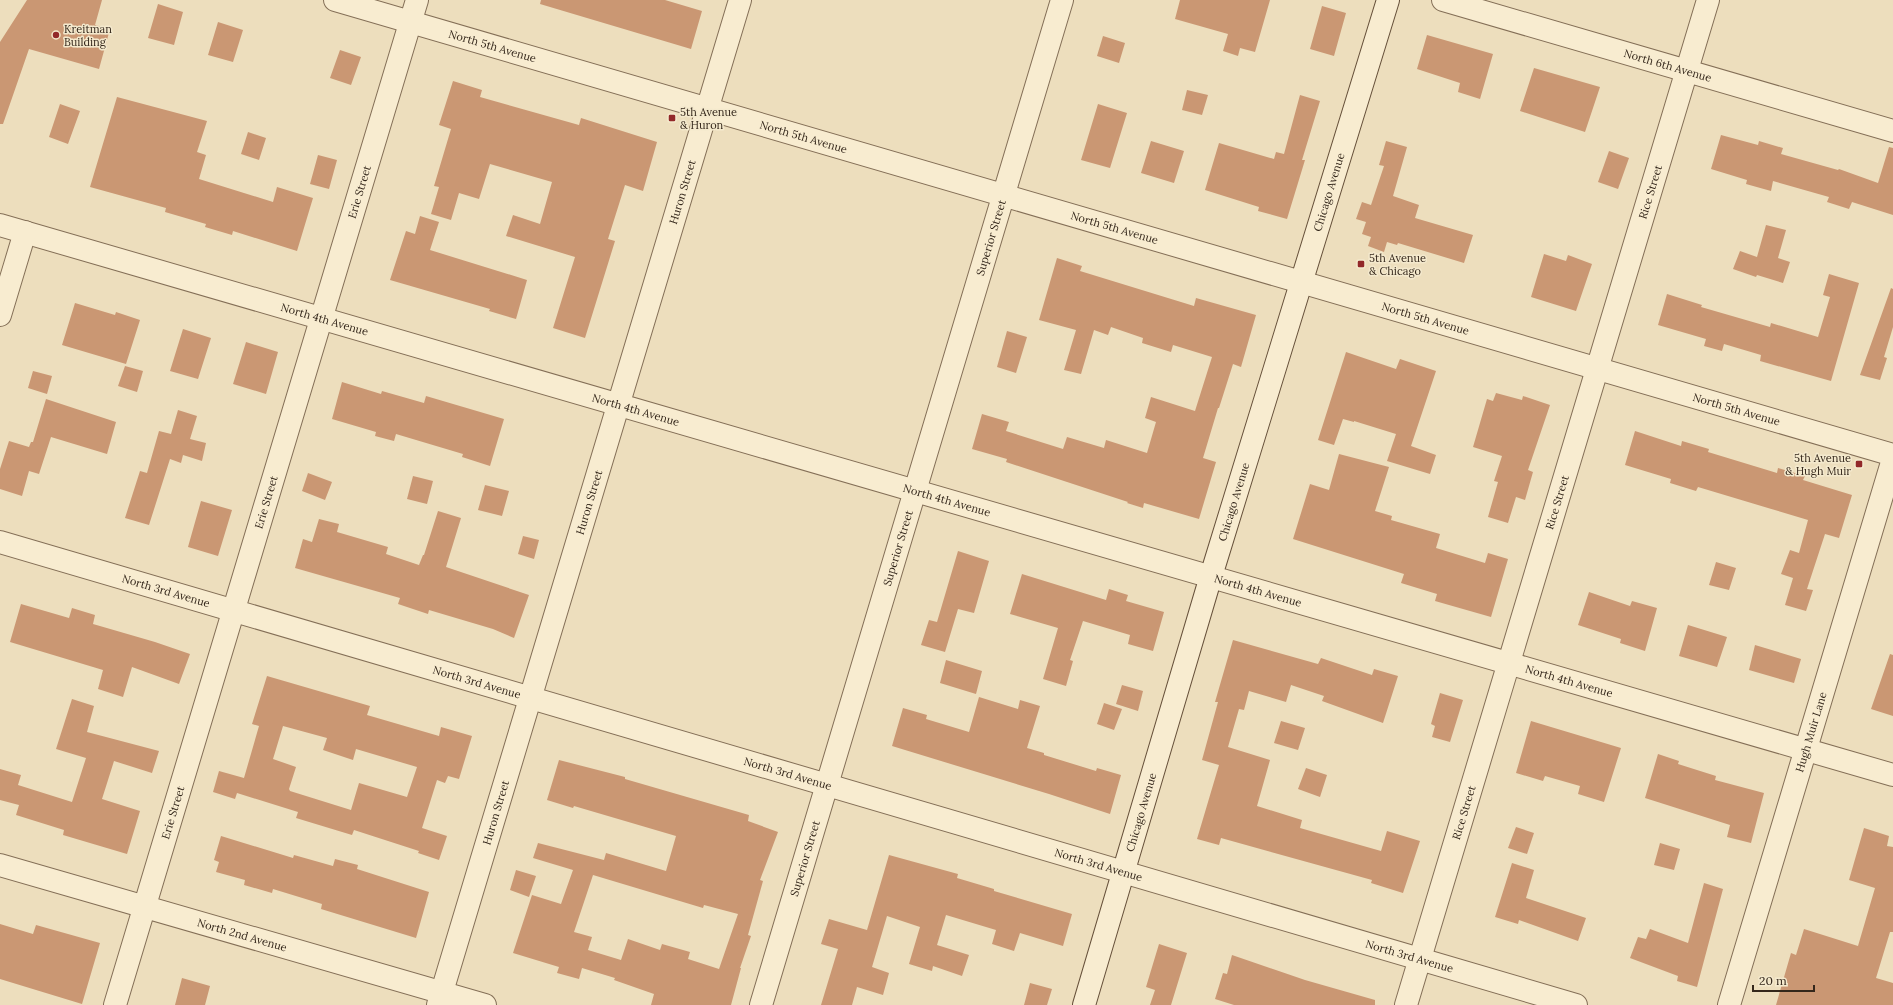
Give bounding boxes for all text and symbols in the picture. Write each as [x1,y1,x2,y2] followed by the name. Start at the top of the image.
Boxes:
[64,22,112,49] place label: Kreitman Building
[447,27,538,65] street label: North 5th Avenue
[51,30,61,40] marker: Kreitman Building
[1622,46,1713,85] street label: North 6th Avenue
[680,105,737,132] place label: 5th Avenue & Huron
[667,113,677,123] marker: 5th Avenue & Huron
[758,117,849,156] street label: North 5th Avenue
[1310,151,1348,233] street label: Chicago Avenue
[666,157,699,226] street label: Huron Street
[1636,162,1665,221] street label: Rice Street
[345,163,374,220] street label: Erie Street
[973,197,1009,277] street label: Superior Street
[1069,208,1160,247] street label: North 5th Avenue
[1369,251,1426,278] place label: 5th Avenue & Chicago
[1356,259,1366,269] marker: 5th Avenue & Chicago
[1380,299,1471,338] street label: North 5th Avenue
[279,300,370,339] street label: North 4th Avenue
[590,390,681,429] street label: North 4th Avenue
[1691,390,1782,429] street label: North 5th Avenue
[1785,451,1851,478] place label: 5th Avenue & Hugh Muir
[1854,459,1864,469] marker: 5th Avenue & Hugh Muir
[1215,461,1252,543] street label: Chicago Avenue
[573,467,606,536] street label: Huron Street
[251,473,281,530] street label: Erie Street
[1542,473,1572,531] street label: Rice Street
[901,481,992,519] street label: North 4th Avenue
[880,508,916,588] street label: Superior Street
[120,571,212,610] street label: North 3rd Avenue
[1213,571,1303,610] street label: North 4th Avenue
[1524,662,1615,700] street label: North 4th Avenue
[431,663,523,702] street label: North 3rd Avenue
[1792,690,1830,774] street label: Hugh Muir Lane
[742,754,833,793] street label: North 3rd Avenue
[1123,771,1159,853] street label: Chicago Avenue
[480,778,512,847] street label: Huron Street
[1449,783,1479,841] street label: Rice Street
[158,784,188,841] street label: Erie Street
[787,818,823,898] street label: Superior Street
[1053,845,1144,884] street label: North 3rd Avenue
[196,915,289,954] street label: North 2nd Avenue
[1364,937,1455,976] street label: North 3rd Avenue
[1753,967,1814,993] scale bar
[1759,973,1787,988] text: 20 m

